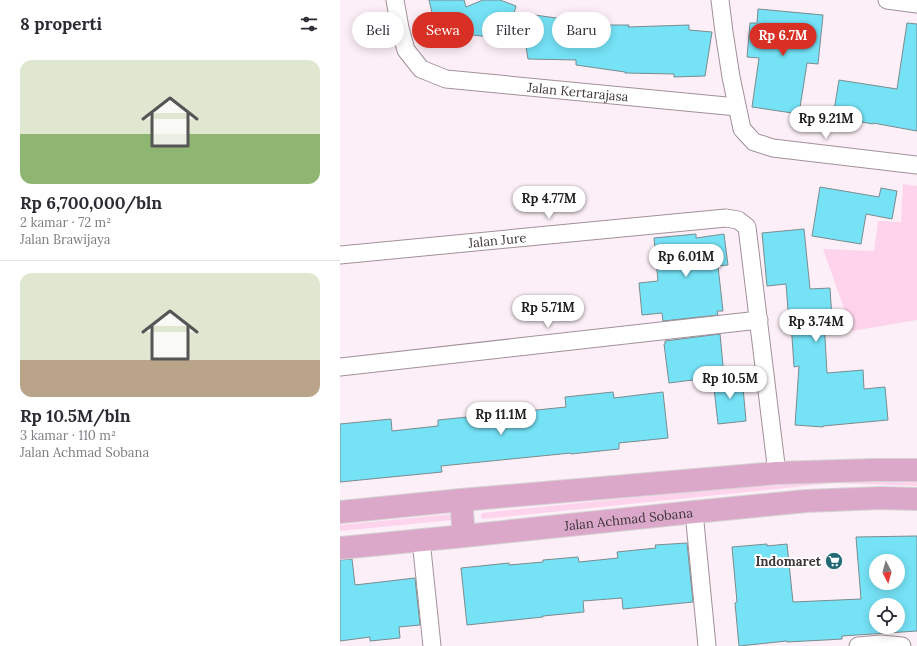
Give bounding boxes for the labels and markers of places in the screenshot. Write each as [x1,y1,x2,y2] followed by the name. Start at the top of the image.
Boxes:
[746,23,820,57] pin: Rp 6.7M
[785,106,867,140] pin: Rp 9.21M
[508,186,590,220] pin: Rp 4.77M
[645,244,727,278] pin: Rp 6.01M
[507,295,589,329] pin: Rp 5.71M
[775,309,857,343] pin: Rp 3.74M
[689,366,771,400] pin: Rp 10.5M
[460,402,542,436] pin: Rp 11.1M
[824,551,844,571] supermarket icon: Indomaret
[755,553,822,570] place label: Indomaret

